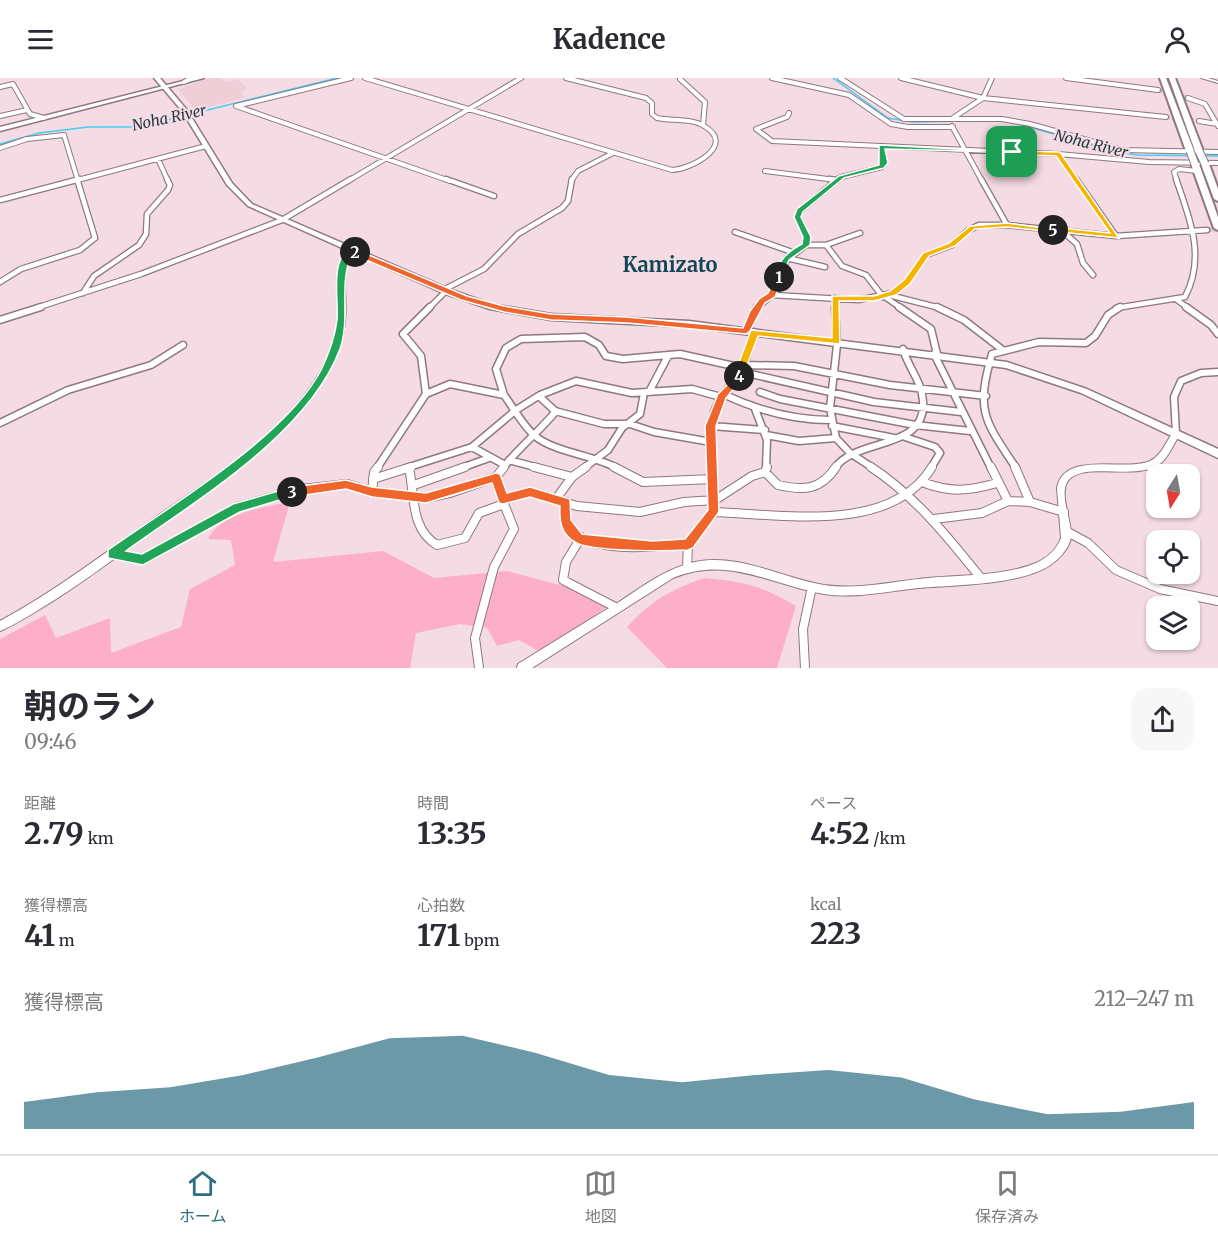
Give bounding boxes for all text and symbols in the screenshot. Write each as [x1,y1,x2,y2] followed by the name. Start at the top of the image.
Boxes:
[552,22,666,56] text: Kadence
[24,23,57,56] icon: menu
[1161,23,1194,56] icon: person
[130,100,209,135] water label: Noha River
[1052,125,1131,162] water label: Noha River
[986,126,1037,177] pin
[995,135,1028,168] icon: arrive
[1038,215,1068,245] pin: 5
[1048,220,1058,240] text: 5
[340,237,370,267] pin: 2
[350,242,360,262] text: 2
[623,252,717,277] district label: Kamizato
[764,262,794,292] pin: 1
[775,267,783,287] text: 1
[724,361,754,391] pin: 4
[734,366,744,386] text: 4
[1146,464,1200,518] north arrow
[1146,464,1200,650] map controls
[277,477,307,507] pin: 3
[287,482,297,502] text: 3
[1146,530,1200,584] button: locate
[1146,596,1200,650] button: layers
[24,686,156,727] text: 朝のラン
[1131,688,1194,751] button: share
[24,729,77,754] text: 09:46
[24,793,56,813] text: 距離
[417,793,449,813] text: 時間
[810,793,857,813] text: ペース
[24,814,84,852] text: 2.79
[417,814,487,852] text: 13:35
[810,814,870,852] text: 4:52
[84,828,114,848] text: km
[870,828,906,848] text: /km
[810,894,841,914] text: kcal
[24,895,88,915] text: 獲得標高
[417,895,465,915] text: 心拍数
[810,914,861,952] text: 223
[24,916,55,954] text: 41
[417,916,460,954] text: 171
[55,930,75,950] text: m
[460,930,500,950] text: bpm
[1094,986,1194,1011] text: 212–247 m
[24,989,104,1014] text: 獲得標高
[179,1167,226,1227] tab: ホーム
[584,1167,617,1227] tab: 地図
[975,1167,1039,1227] tab: 保存済み

